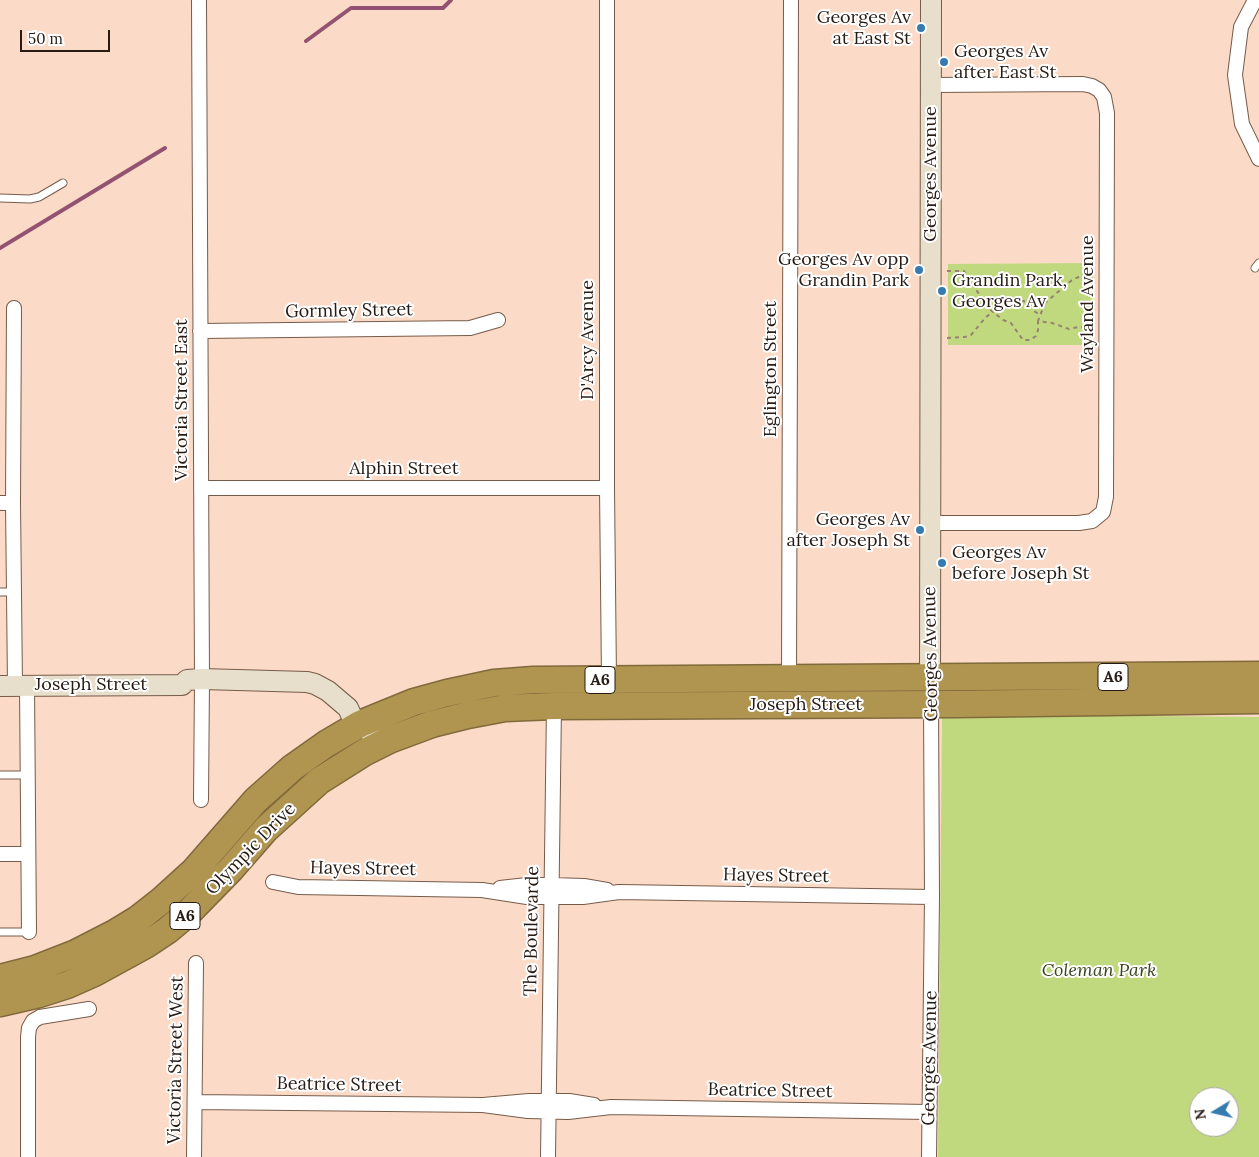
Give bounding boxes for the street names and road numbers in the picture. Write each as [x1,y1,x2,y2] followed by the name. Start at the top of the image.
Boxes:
[920,106,942,242] street label: Georges Avenue
[1077,235,1099,373] street label: Wayland Avenue
[577,280,599,400] street label: D'Arcy Avenue
[285,299,413,323] street label: Gormley Street
[760,301,782,437] street label: Eglington Street
[171,319,193,481] street label: Victoria Street East
[349,458,459,480] street label: Alphin Street
[919,586,943,722] street label: Georges Avenue
[1098,664,1128,690] road number: A6
[585,666,615,694] road number: A6
[35,674,147,696] street label: Joseph Street
[750,694,862,716] street label: Joseph Street
[202,798,300,900] street label: Olympic Drive
[310,857,416,881] street label: Hayes Street
[723,864,829,888] street label: Hayes Street
[520,866,544,996] street label: The Boulevarde
[170,902,200,929] road number: A6
[164,976,188,1144] street label: Victoria Street West
[918,990,942,1126] street label: Georges Avenue
[276,1073,402,1097] street label: Beatrice Street
[707,1079,833,1103] street label: Beatrice Street

